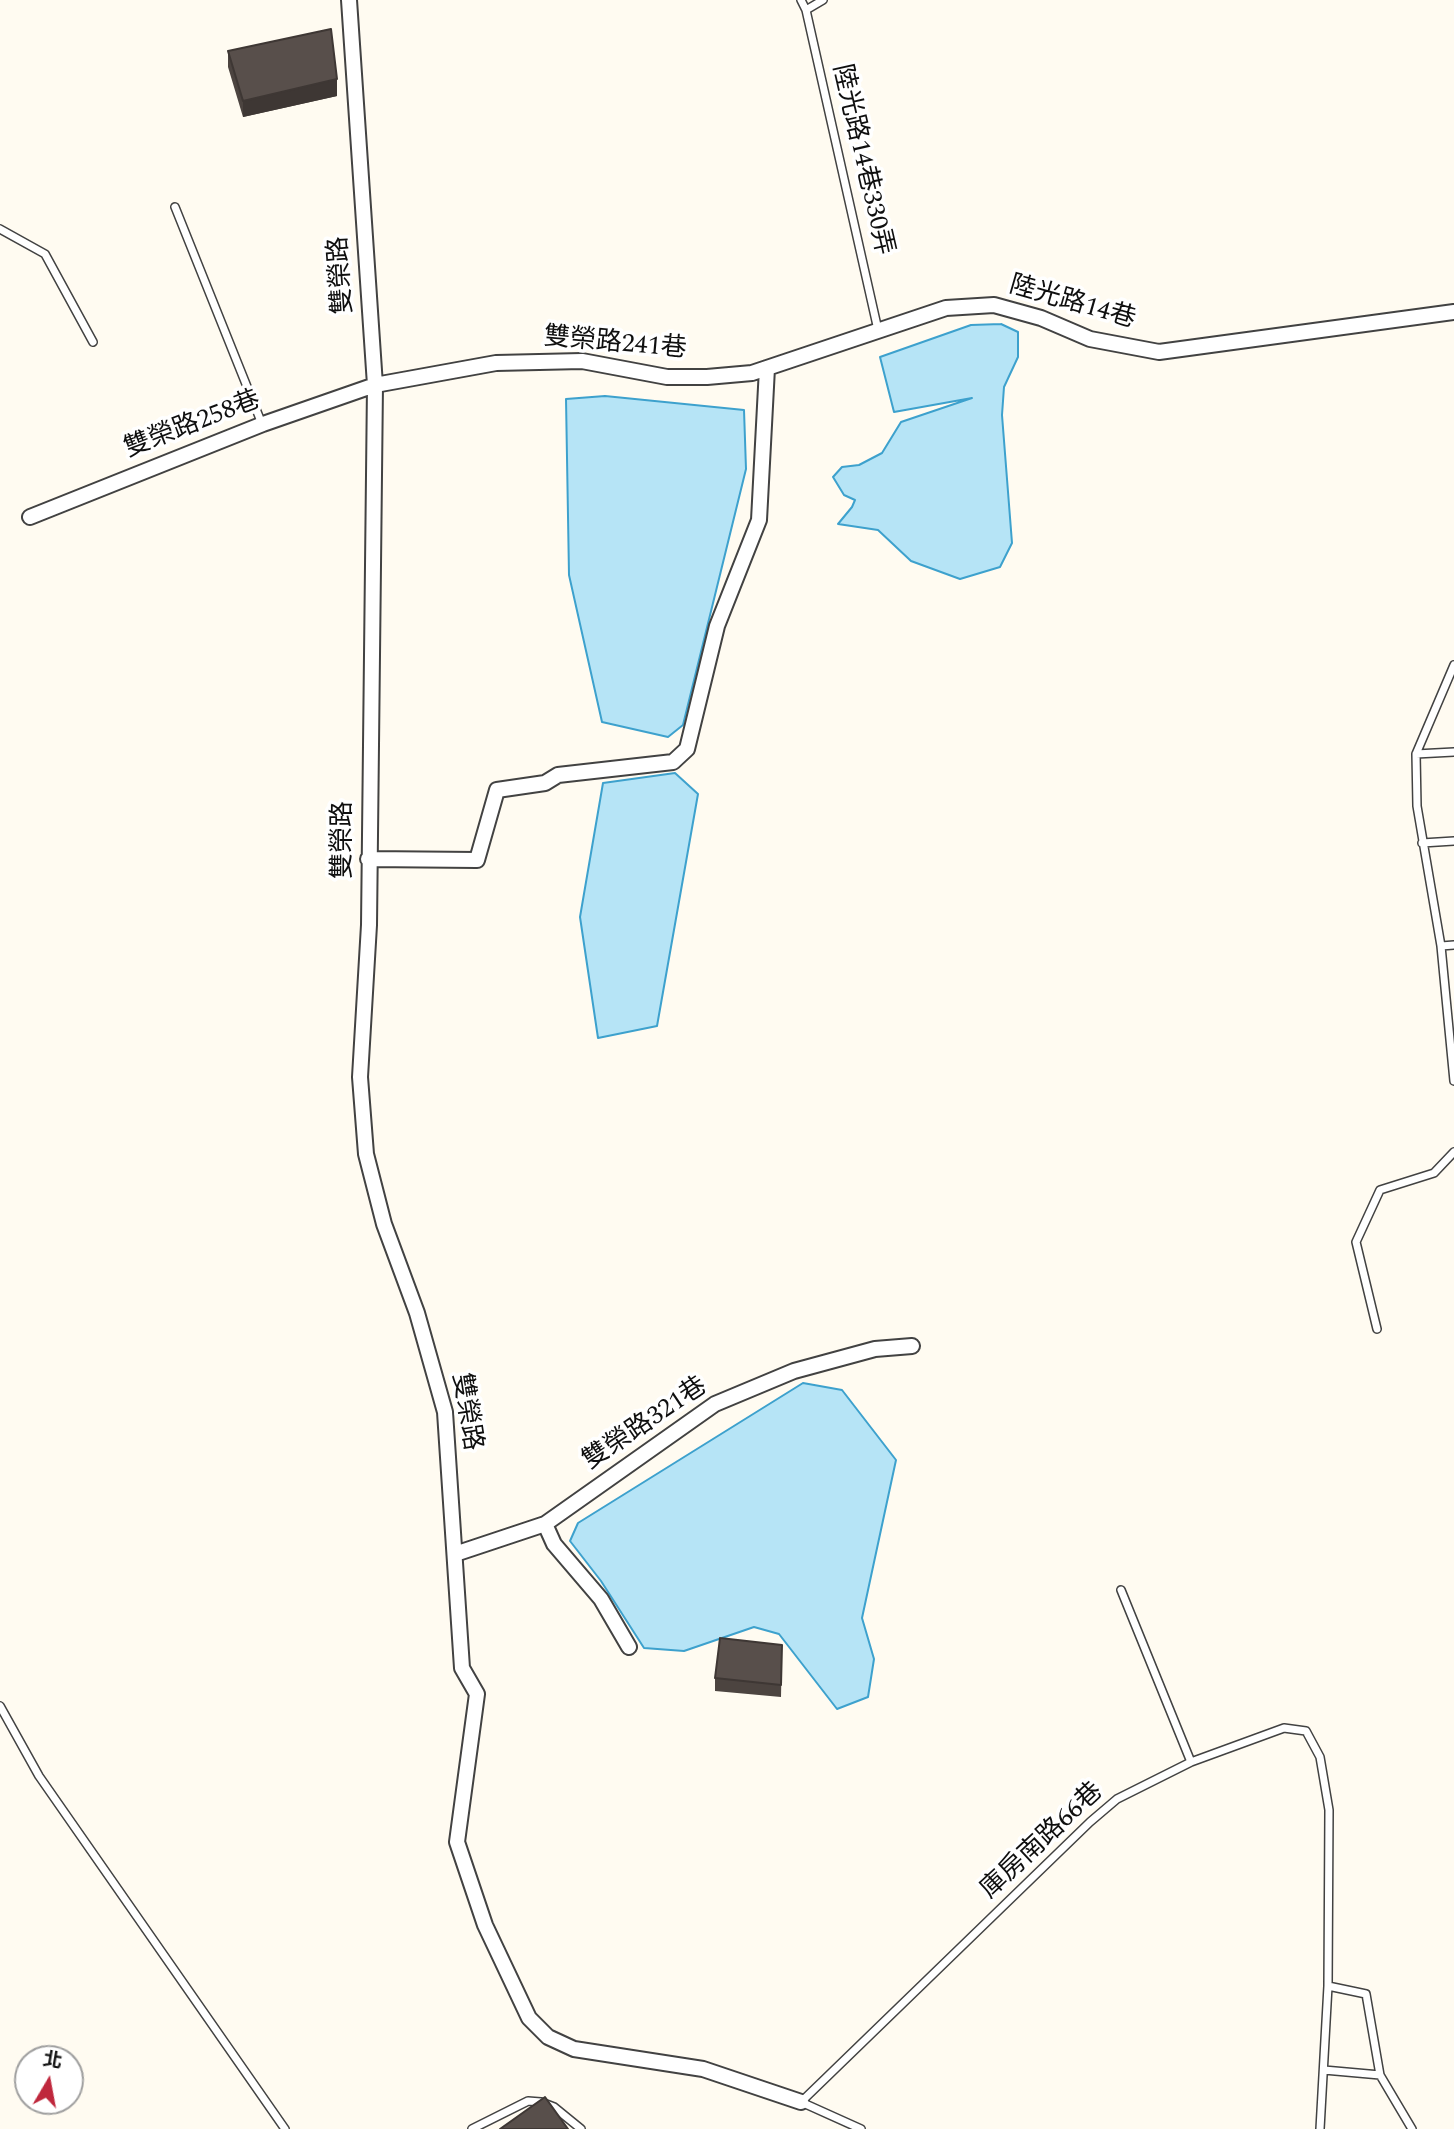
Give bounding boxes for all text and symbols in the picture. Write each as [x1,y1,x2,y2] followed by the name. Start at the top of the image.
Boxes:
[824,61,898,259] street label: 陸光路14巷330弄
[325,235,361,315] street label: 雙榮路
[1005,271,1139,337] street label: 陸光路14巷
[542,323,688,367] street label: 雙榮路241巷
[121,386,265,466] street label: 雙榮路258巷
[329,801,361,879] street label: 雙榮路
[443,1371,487,1453] street label: 雙榮路
[578,1372,714,1478] street label: 雙榮路321巷
[975,1777,1111,1907] street label: 庫房南路66巷
[14,2045,84,2115] north arrow
[40,2045,64,2077] text: 北

